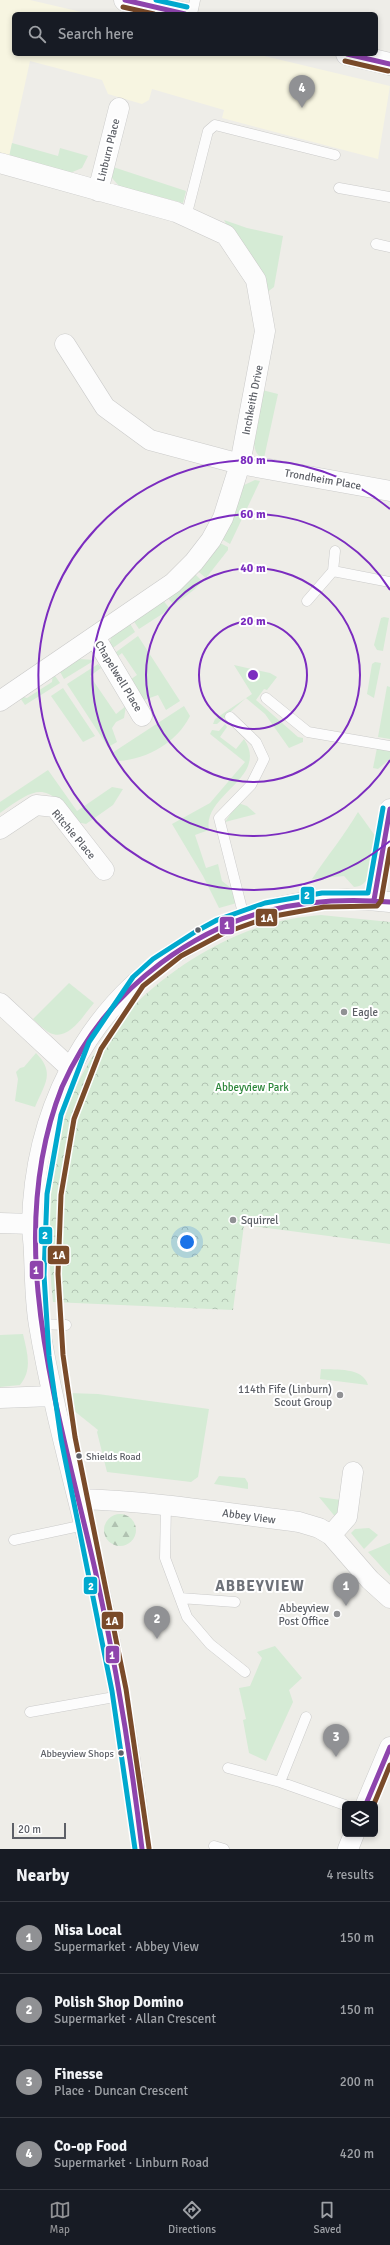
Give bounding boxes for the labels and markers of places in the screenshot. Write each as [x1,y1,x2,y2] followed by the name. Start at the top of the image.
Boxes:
[289,75,315,108] pin: 4
[246,668,260,682] centre of rings
[193,925,203,935] unlabelled marker
[352,1006,378,1019] place label: Eagle
[339,1007,349,1017] marker: Eagle
[241,1214,279,1227] place label: Squirrel
[228,1215,238,1225] marker: Squirrel
[238,1383,332,1409] place label: 114th Fife (Linburn) Scout Group
[335,1390,345,1400] marker: 114th Fife (Linburn) Scout Group
[74,1451,84,1461] marker: Shields Road
[86,1451,141,1463] place label: Shields Road
[333,1573,359,1606] pin: 1
[279,1602,329,1628] place label: Abbeyview Post Office
[144,1606,170,1639] pin: 2
[332,1609,342,1619] marker: Abbeyview Post Office
[323,1724,349,1757] pin: 3
[40,1748,115,1760] place label: Abbeyview Shops
[116,1748,126,1758] marker: Abbeyview Shops

